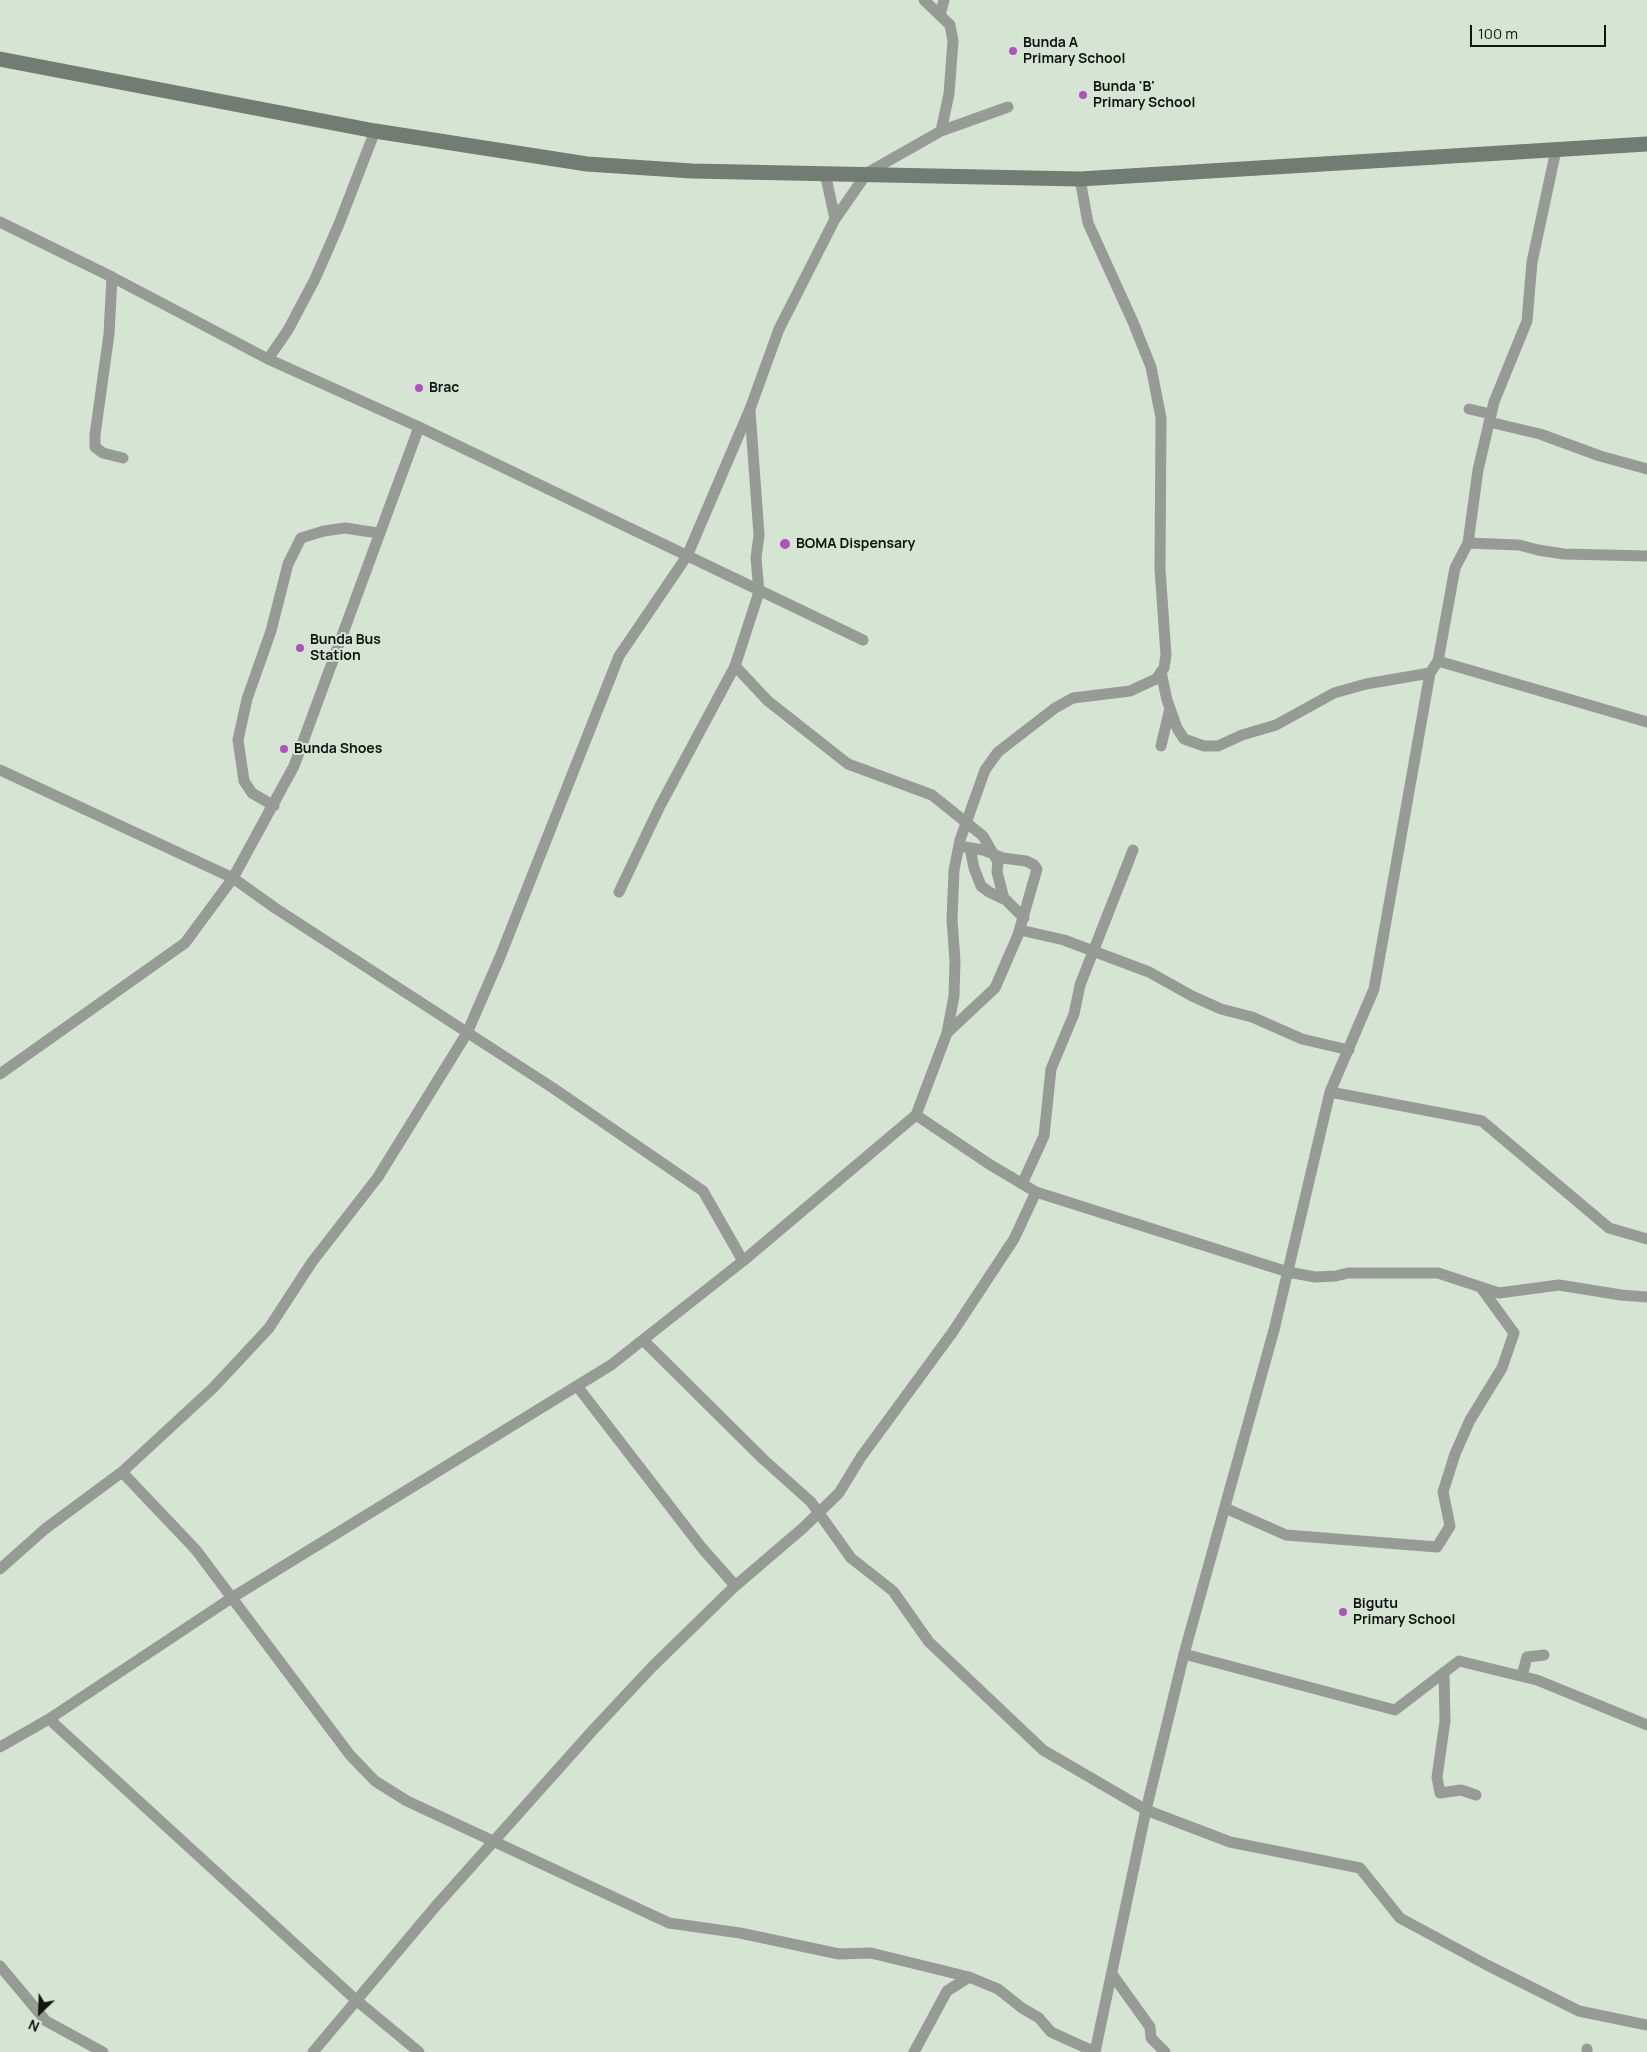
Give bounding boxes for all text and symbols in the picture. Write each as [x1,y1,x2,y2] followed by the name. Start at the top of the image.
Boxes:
[1472,15,1608,47] scale bar
[1478,23,1518,44] text: 100 m
[1023,35,1125,68] place label: Bunda A Primary School
[1007,45,1019,57] marker: Bunda A Primary School
[1093,79,1195,111] place label: Bunda 'B' Primary School
[1077,89,1089,101] marker: Bunda 'B' Primary School
[429,380,459,396] place label: Brac
[413,382,425,394] marker: Brac
[796,536,915,552] place label: BOMA Dispensary
[778,537,792,551] marker: BOMA Dispensary
[310,632,381,664] place label: Bunda Bus Station
[294,642,306,654] marker: Bunda Bus Station
[294,741,382,757] place label: Bunda Shoes
[278,743,290,755] marker: Bunda Shoes
[1353,1596,1455,1628] place label: Bigutu Primary School
[1337,1606,1349,1618] marker: Bigutu Primary School
[15,1987,65,2037] north arrow
[25,2015,42,2037] text: N

